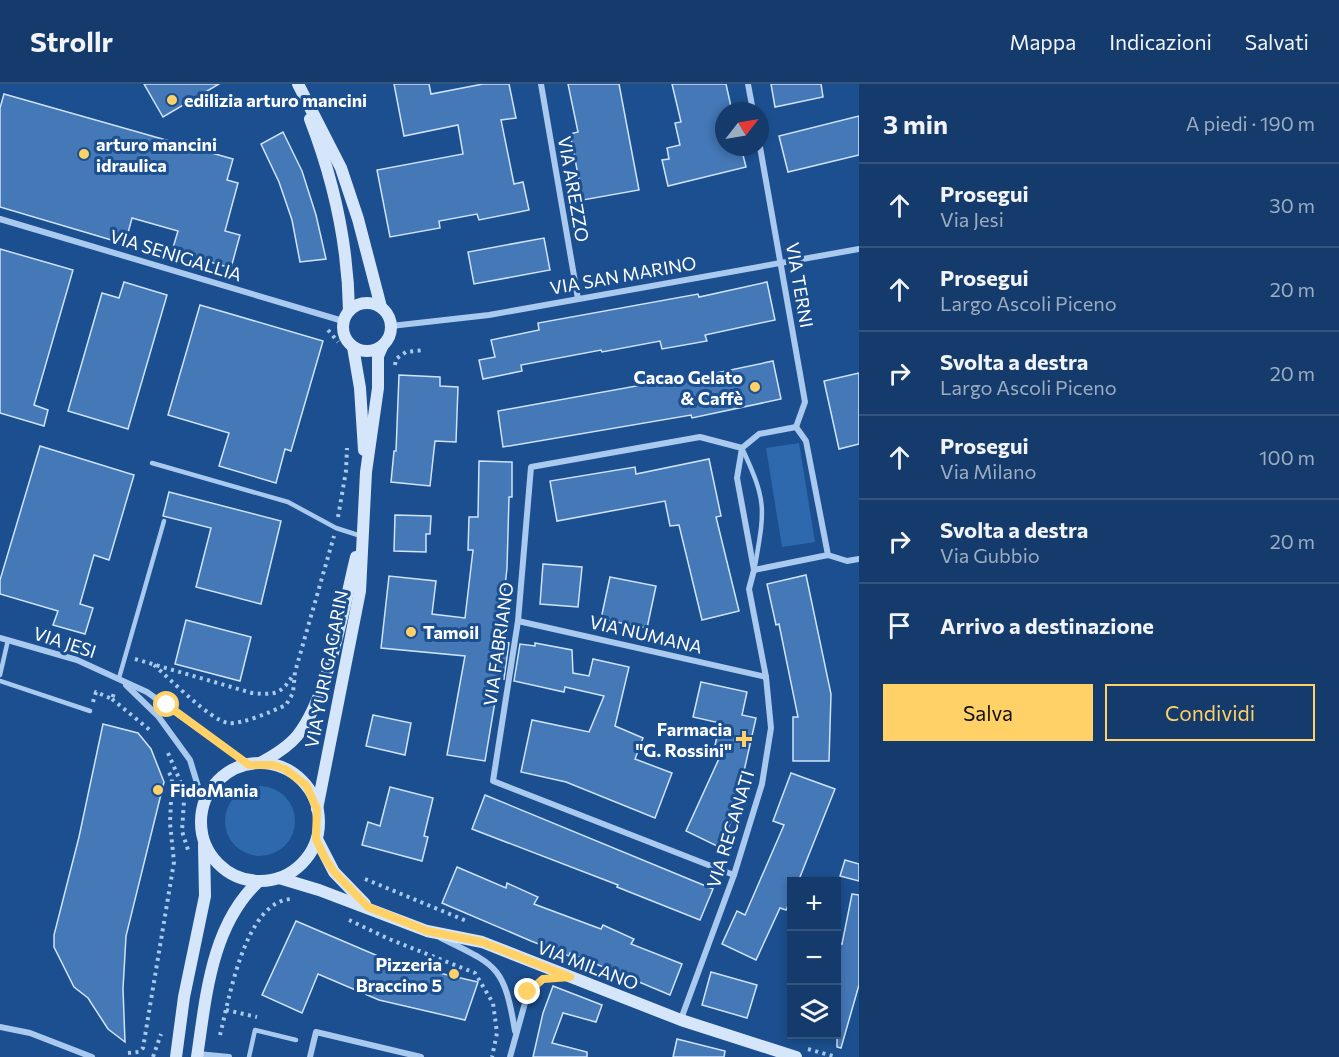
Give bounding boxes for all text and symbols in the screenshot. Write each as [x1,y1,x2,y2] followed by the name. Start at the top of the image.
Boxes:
[30,24,113,58] text: Strollr
[1009,29,1076,54] text: Mappa
[1109,29,1212,54] text: Indicazioni
[1245,29,1309,54] text: Salvati
[184,89,367,111] place label: edilizia arturo mancini
[165,93,179,107] marker: edilizia arturo mancini
[715,102,769,156] north arrow
[883,108,948,139] text: 3 min
[1186,111,1315,135] text: A piedi · 190 m
[96,133,217,176] place label: arturo mancini idraulica
[554,134,594,244] street label: VIA AREZZO
[77,147,91,161] marker: arturo mancini idraulica
[940,180,1029,207] text: Prosegui
[883,189,916,222] icon: ahead
[1269,193,1315,217] text: 30 m
[940,207,1004,231] text: Via Jesi
[107,224,245,286] street label: VIA SENIGALLIA
[782,241,818,329] street label: VIA TERNI
[548,251,698,299] street label: VIA SAN MARINO
[940,264,1029,291] text: Prosegui
[883,273,916,306] icon: ahead
[1270,277,1315,301] text: 20 m
[940,291,1117,315] text: Largo Ascoli Piceno
[940,348,1088,375] text: Svolta a destra
[883,357,916,390] icon: right
[1270,361,1315,385] text: 20 m
[634,366,743,409] place label: Cacao Gelato & Caffè
[940,375,1117,399] text: Largo Ascoli Piceno
[748,380,762,394] marker: Cacao Gelato & Caffè
[940,432,1029,459] text: Prosegui
[883,441,916,474] icon: ahead
[1259,445,1315,469] text: 100 m
[940,459,1036,483] text: Via Milano
[940,516,1088,543] text: Svolta a destra
[883,525,916,558] icon: right
[1270,529,1315,553] text: 20 m
[940,543,1040,567] text: Via Gubbio
[478,581,518,707] street label: VIA FABRIANO
[300,588,352,750] street label: VIA YURI GAGARIN
[883,609,916,642] icon: arrive
[587,610,705,658] street label: VIA NUMANA
[940,612,1154,639] text: Arrivo a destinazione
[423,621,479,643] place label: Tamoil
[31,622,99,662] street label: VIA JESI
[404,625,418,639] marker: Tamoil
[883,684,1093,741] button: Salva
[1105,684,1315,741] button: Condividi
[153,691,179,717] route start
[635,718,732,761] place label: Farmacia "G. Rossini"
[737,732,751,746] marker: Farmacia "G. Rossini"
[702,768,758,890] street label: VIA RECANATI
[170,779,258,801] place label: FidoMania
[151,783,165,797] marker: FidoMania
[787,877,841,1039] map controls
[787,877,841,931] button: +
[787,931,841,985] button: −
[534,936,642,994] street label: VIA MILANO
[356,953,442,996] place label: Pizzeria Braccino 5
[447,967,461,981] marker: Pizzeria Braccino 5
[514,978,540,1004] route end
[787,985,841,1039] button: layers

